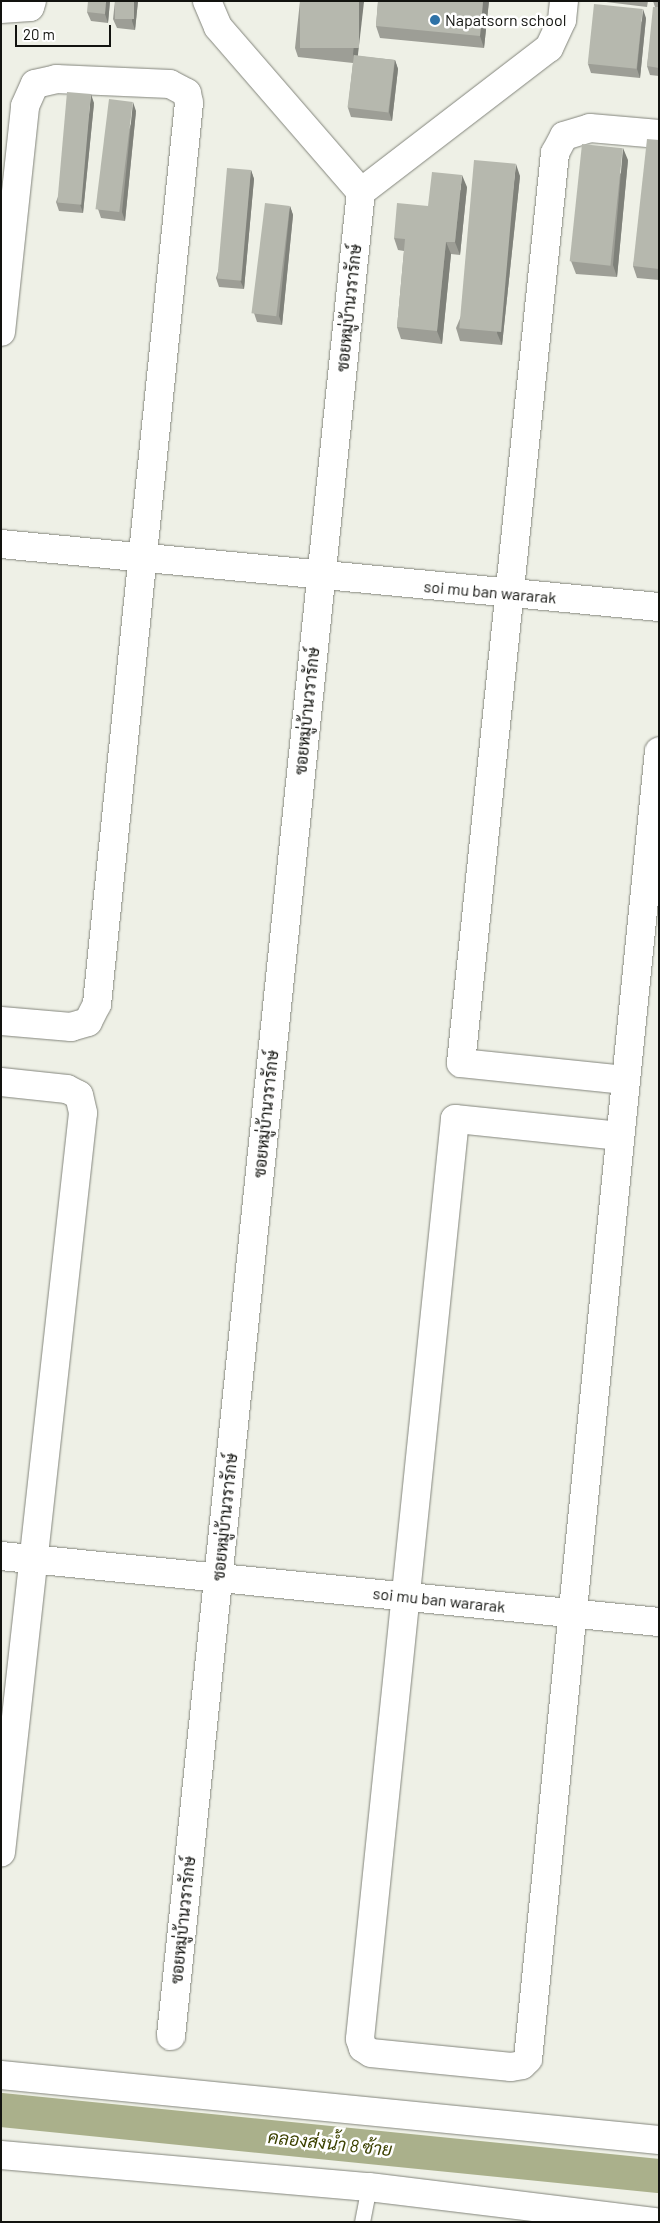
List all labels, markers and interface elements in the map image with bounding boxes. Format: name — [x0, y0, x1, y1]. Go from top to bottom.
place label: Napatsorn school — [445, 10, 566, 30]
marker: Napatsorn school — [429, 14, 441, 26]
scale bar — [18, 15, 114, 47]
text: 20 m — [23, 25, 55, 43]
street label: ซอยหมู่บ้านวรารักษ์ — [333, 243, 365, 373]
street label: soi mu ban wararak — [423, 577, 557, 607]
street label: ซอยหมู่บ้านวรารักษ์ — [291, 646, 323, 776]
street label: ซอยหมู่บ้านวรารักษ์ — [250, 1049, 282, 1179]
street label: ซอยหมู่บ้านวรารักษ์ — [209, 1452, 241, 1582]
street label: soi mu ban wararak — [372, 1584, 506, 1616]
street label: ซอยหมู่บ้านวรารักษ์ — [167, 1855, 199, 1985]
water label: คลองส่งน้ำ 8 ซ้าย — [267, 2126, 393, 2160]

